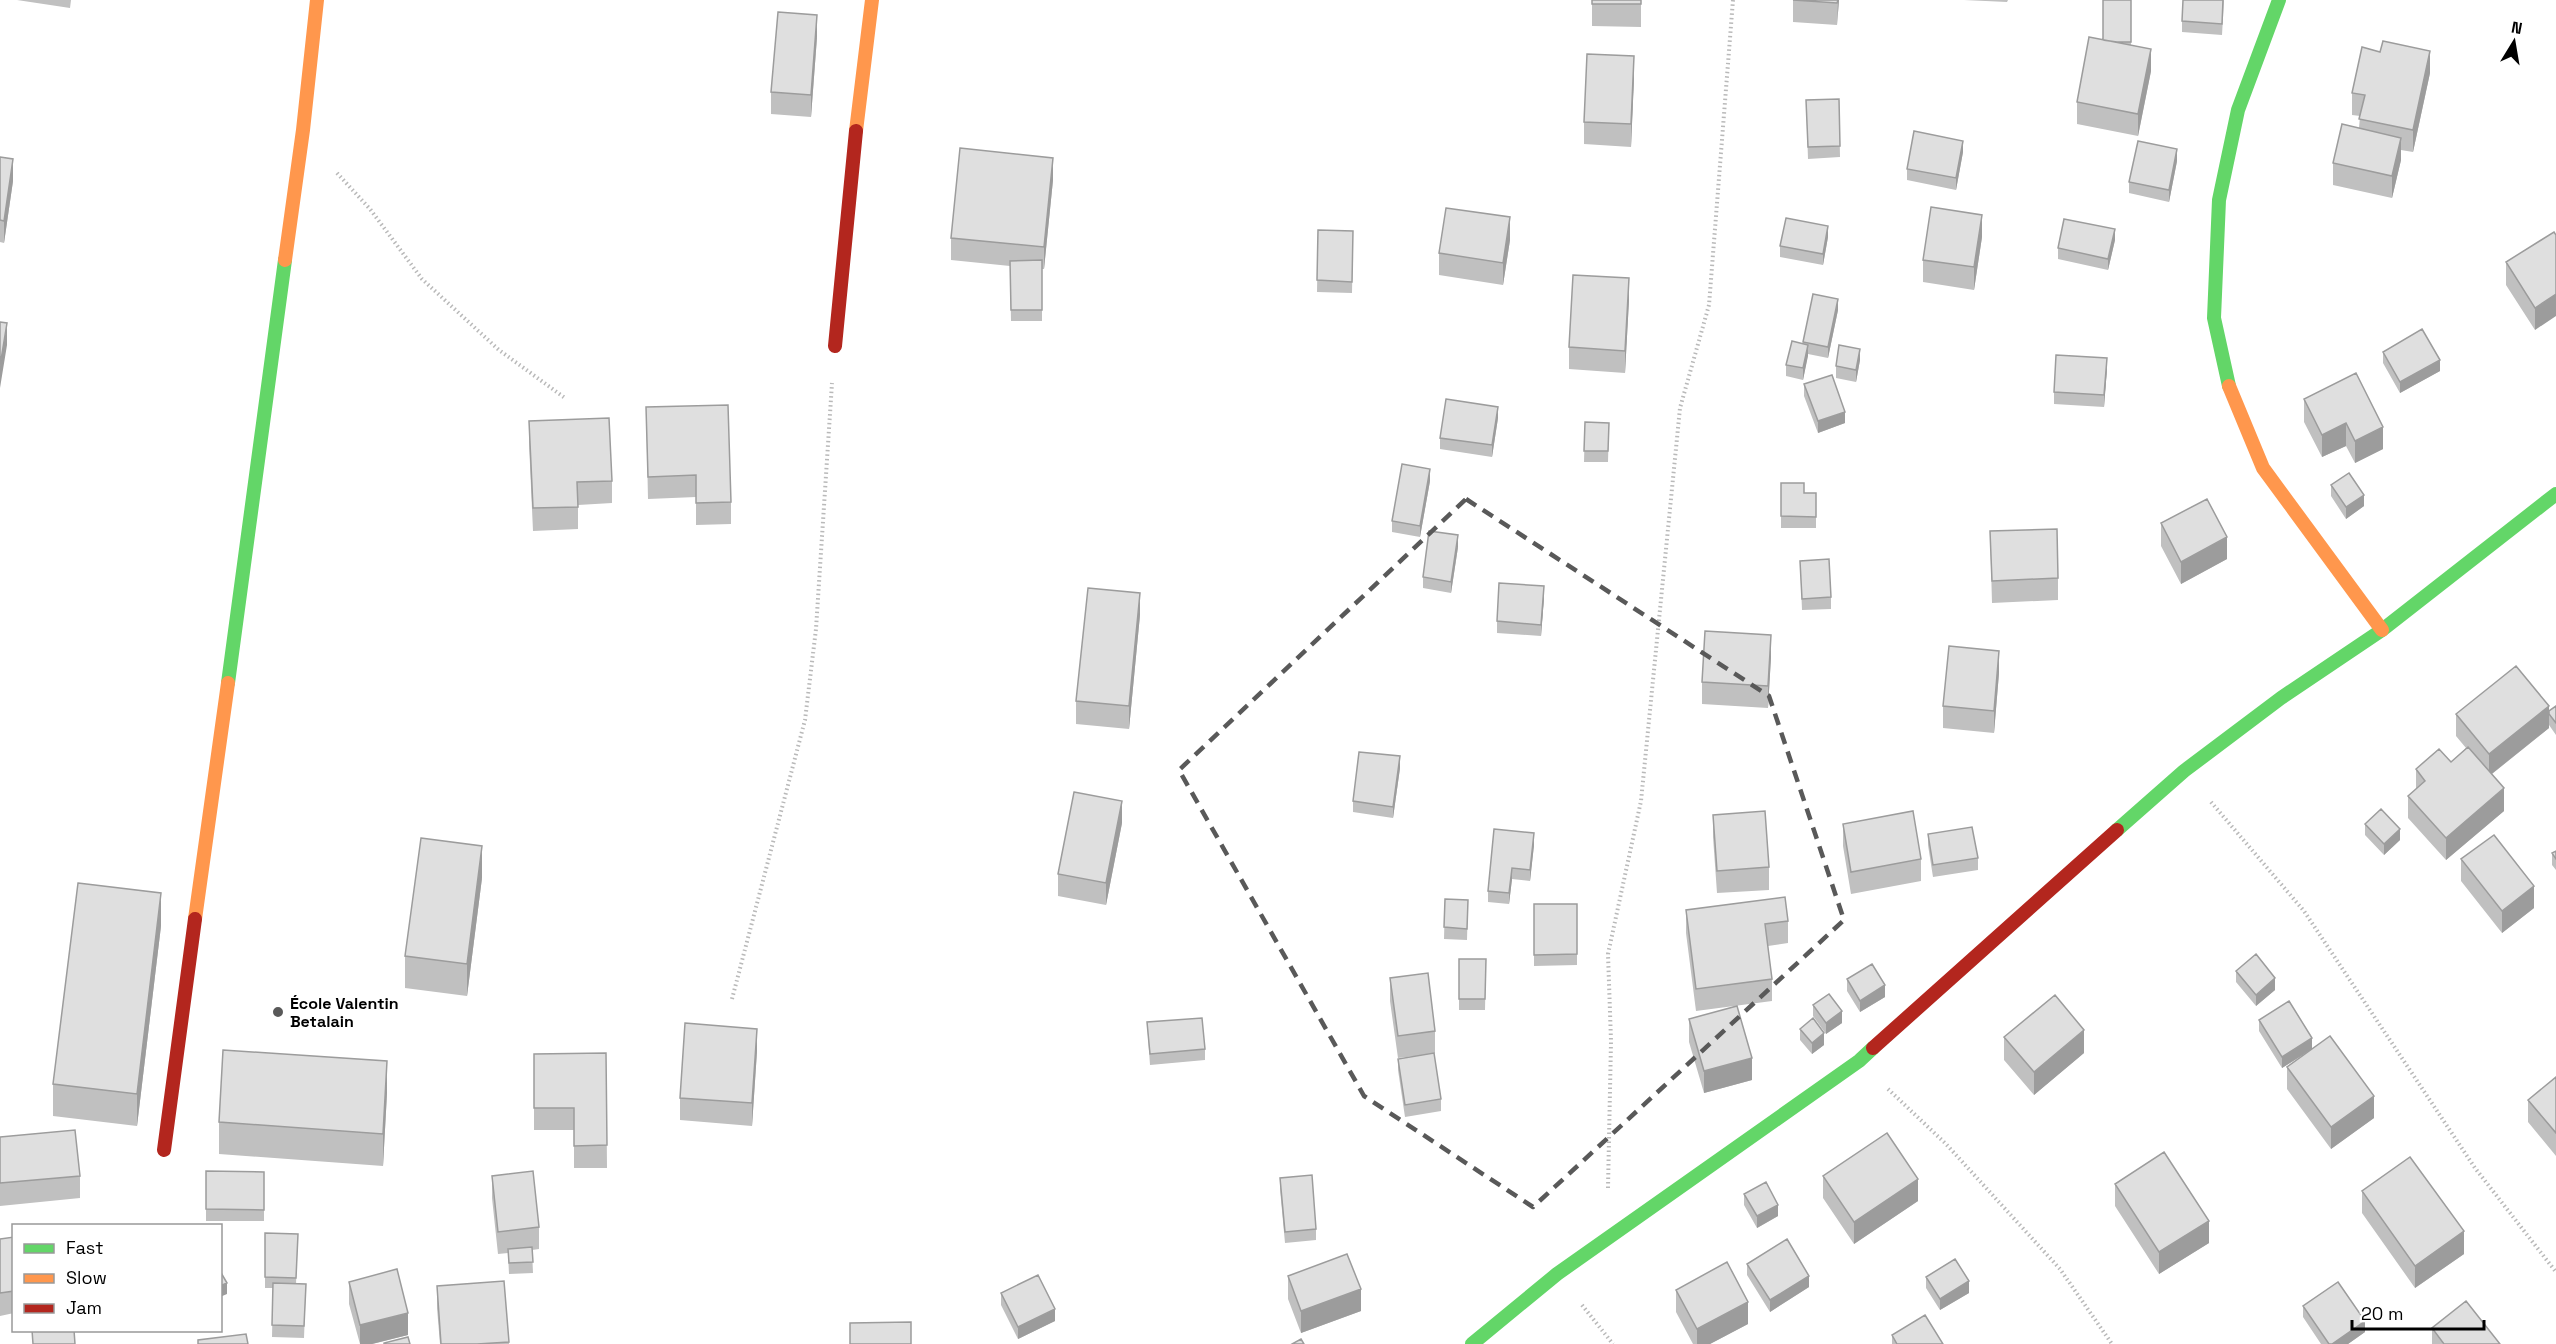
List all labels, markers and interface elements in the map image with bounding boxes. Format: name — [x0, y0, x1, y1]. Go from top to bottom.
north arrow — [2484, 12, 2544, 72]
text: N — [2509, 16, 2524, 39]
place label: École Valentin Betalain — [290, 993, 399, 1032]
marker: École Valentin Betalain — [271, 1005, 285, 1019]
legend — [12, 1224, 222, 1332]
text: Fast — [66, 1236, 103, 1259]
text: Slow — [66, 1266, 107, 1289]
scale bar — [2352, 1293, 2484, 1331]
text: Jam — [66, 1296, 102, 1319]
text: 20 m — [2361, 1302, 2404, 1325]

